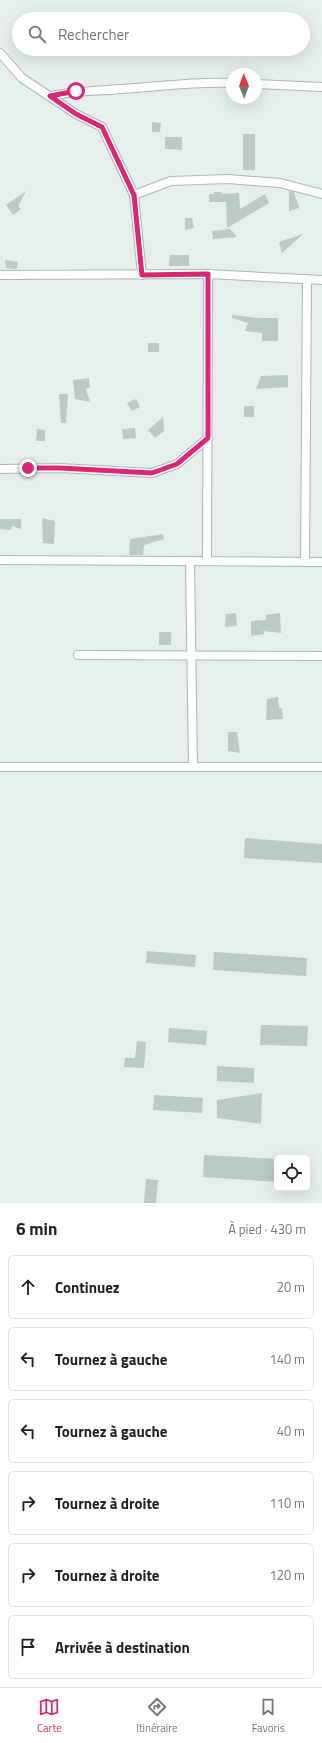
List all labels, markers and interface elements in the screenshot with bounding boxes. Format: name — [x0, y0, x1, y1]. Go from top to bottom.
search box — [12, 12, 310, 56]
icon: search — [26, 23, 48, 45]
text: Rechercher — [58, 23, 129, 46]
north arrow — [226, 68, 262, 104]
route start — [67, 82, 85, 100]
route end — [19, 459, 37, 477]
map controls — [274, 1155, 310, 1191]
button: locate — [274, 1155, 310, 1191]
text: 6 min — [16, 1216, 57, 1242]
text: À pied · 430 m — [228, 1219, 306, 1239]
icon: ahead — [17, 1276, 39, 1298]
text: Continuez — [55, 1276, 120, 1299]
text: 20 m — [277, 1277, 305, 1297]
icon: left — [17, 1348, 39, 1370]
text: Tournez à gauche — [55, 1348, 167, 1371]
text: 140 m — [269, 1349, 305, 1369]
icon: left — [17, 1420, 39, 1442]
text: Tournez à gauche — [55, 1420, 167, 1443]
text: 40 m — [277, 1421, 305, 1441]
icon: right — [17, 1492, 39, 1514]
text: Tournez à droite — [55, 1492, 160, 1515]
text: 110 m — [269, 1493, 305, 1513]
icon: right — [17, 1564, 39, 1586]
text: Tournez à droite — [55, 1564, 160, 1587]
text: 120 m — [269, 1565, 305, 1585]
icon: arrive — [17, 1636, 39, 1658]
text: Arrivée à destination — [55, 1636, 190, 1659]
tab: Carte — [37, 1696, 62, 1736]
tab: Itinéraire — [136, 1696, 177, 1736]
tab: Favoris — [252, 1696, 285, 1736]

